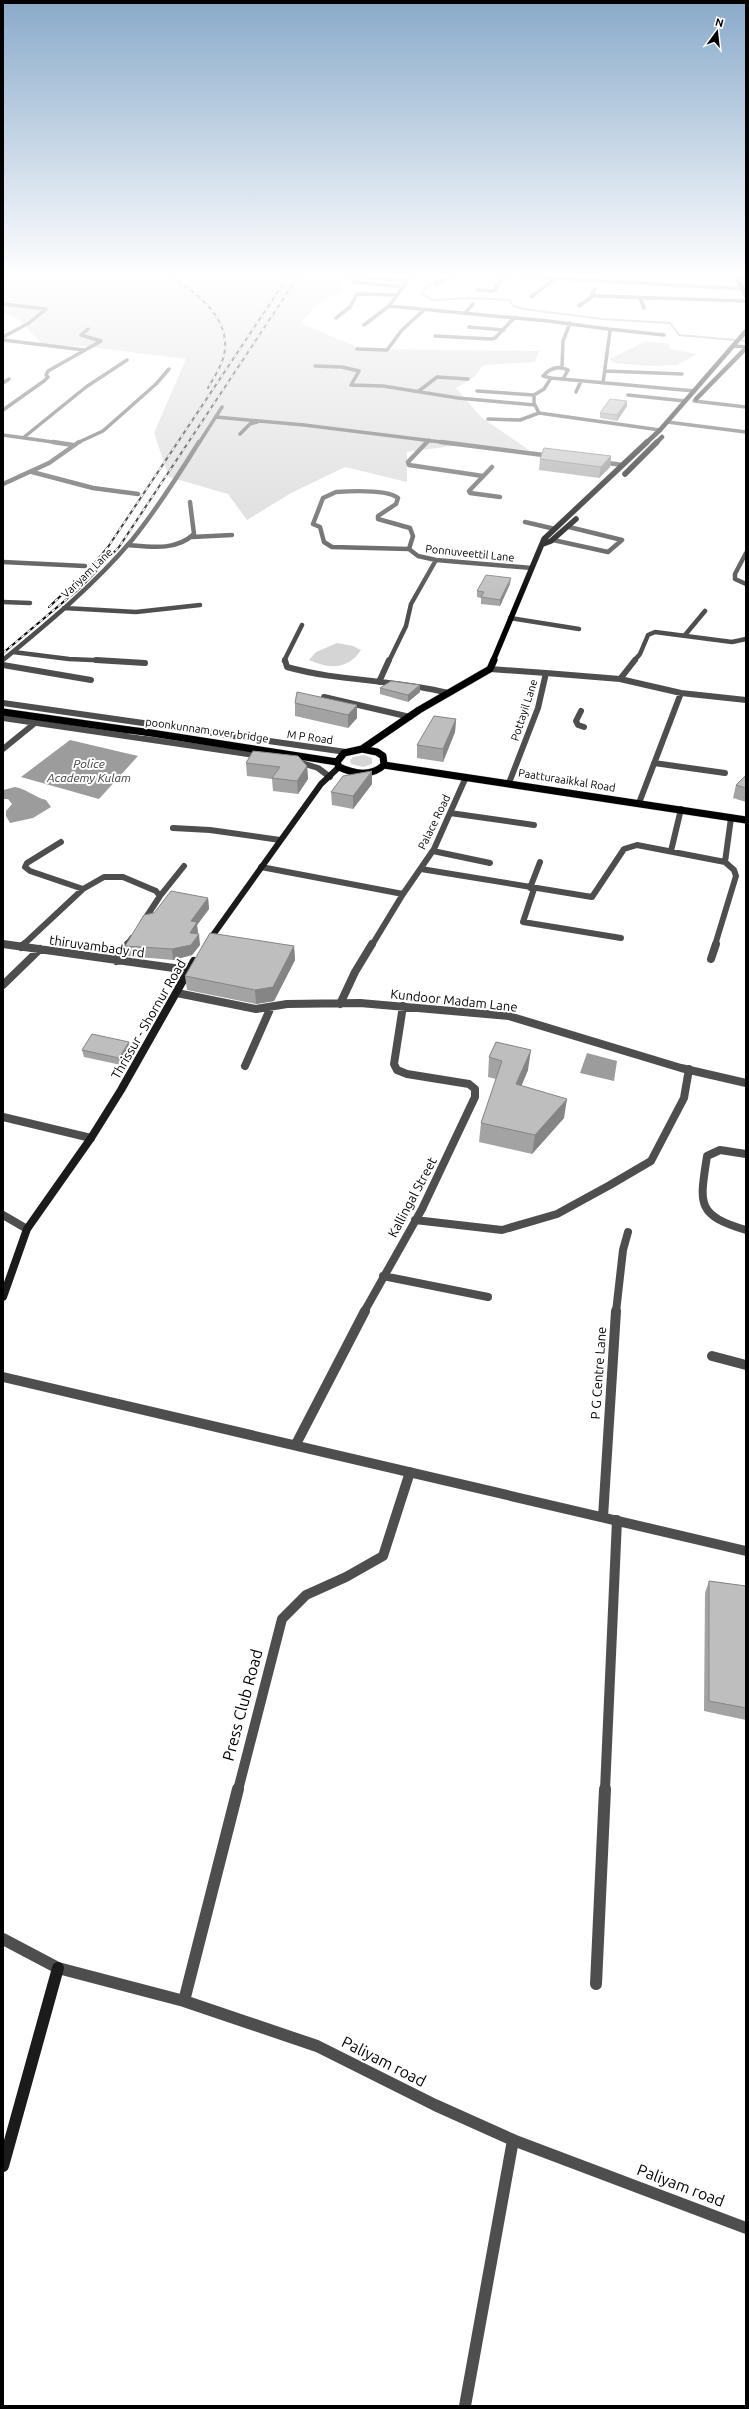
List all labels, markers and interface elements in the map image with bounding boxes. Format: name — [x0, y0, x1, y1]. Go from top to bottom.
north arrow — [697, 12, 737, 52]
text: N — [714, 15, 725, 29]
street label: Ponnuveettil Lane — [425, 542, 515, 564]
street label: Variyam Lane — [59, 546, 115, 600]
street label: Pottayil Lane — [508, 678, 540, 742]
street label: poonkunnam over bridge — [145, 715, 269, 745]
street label: M P Road — [286, 728, 334, 746]
water label: Police Academy Kulam — [46, 757, 131, 784]
street label: Paatturaaikkal Road — [517, 766, 617, 794]
street label: Palace Road — [416, 793, 452, 851]
street label: thiruvambady rd — [49, 932, 145, 960]
street label: Thrissur - Shornur Road — [108, 957, 188, 1081]
street label: Kundoor Madam Lane — [390, 986, 518, 1014]
street label: Kallingal Street — [385, 1154, 439, 1240]
street label: P G Centre Lane — [588, 1326, 608, 1420]
street label: Press Club Road — [218, 1647, 266, 1763]
street label: Paliyam road — [339, 2032, 429, 2090]
street label: Paliyam road — [635, 2160, 727, 2210]

